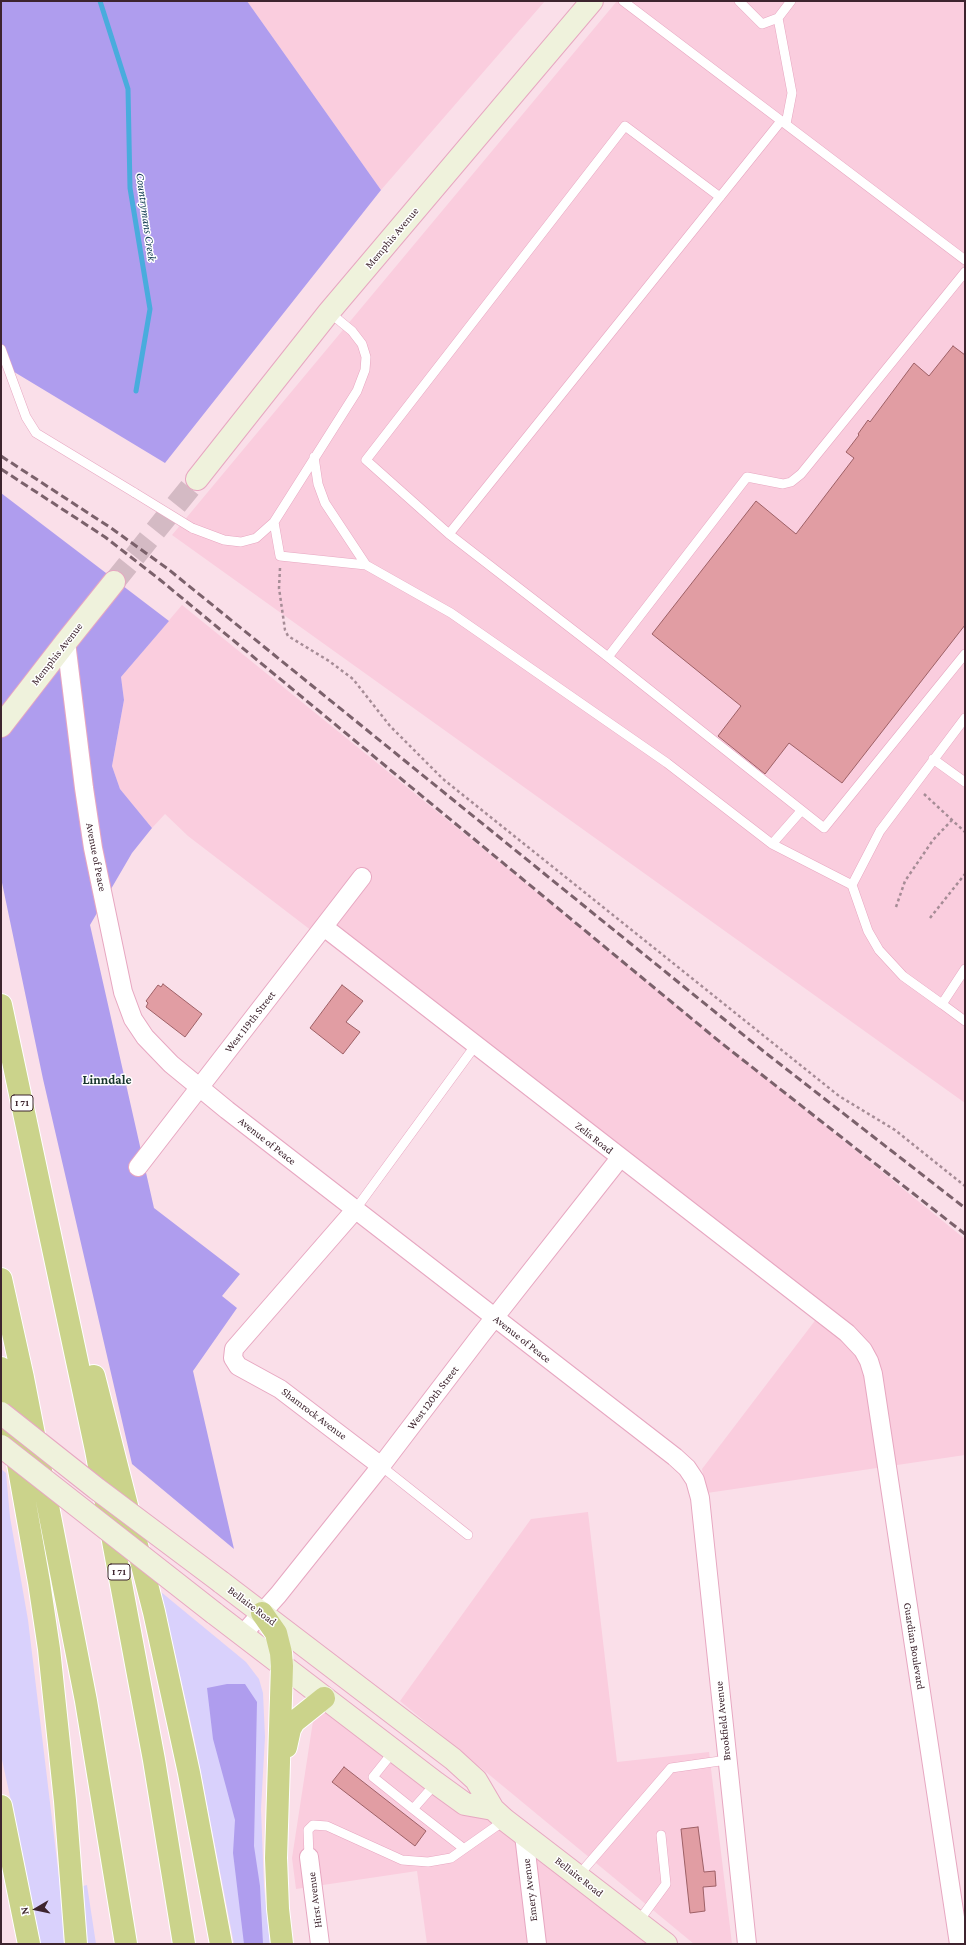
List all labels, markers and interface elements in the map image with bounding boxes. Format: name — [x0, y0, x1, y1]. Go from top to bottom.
water label: Countrymans Creek — [133, 172, 159, 262]
street label: Memphis Avenue — [362, 205, 422, 271]
street label: Memphis Avenue — [28, 620, 86, 688]
street label: Avenue of Peace — [83, 821, 109, 893]
street label: West 119th Street — [222, 988, 278, 1056]
district label: Linndale — [83, 1072, 131, 1088]
road number: I 71 — [11, 1095, 33, 1111]
street label: Avenue of Peace — [235, 1114, 299, 1168]
street label: Zelis Road — [572, 1119, 616, 1157]
street label: Avenue of Peace — [490, 1312, 554, 1366]
street label: West 120th Street — [405, 1363, 461, 1433]
street label: Shamrock Avenue — [279, 1385, 349, 1443]
road number: I 71 — [108, 1564, 130, 1580]
street label: Bellaire Road — [225, 1583, 279, 1629]
street label: Guardian Boulevard — [901, 1602, 927, 1690]
street label: Brookfield Avenue — [712, 1681, 734, 1761]
street label: Bellaire Road — [552, 1854, 606, 1900]
street label: Emery Avenue — [520, 1858, 540, 1922]
street label: Hirst Avenue — [305, 1871, 325, 1929]
north arrow — [16, 1889, 56, 1929]
text: N — [18, 1906, 31, 1916]

